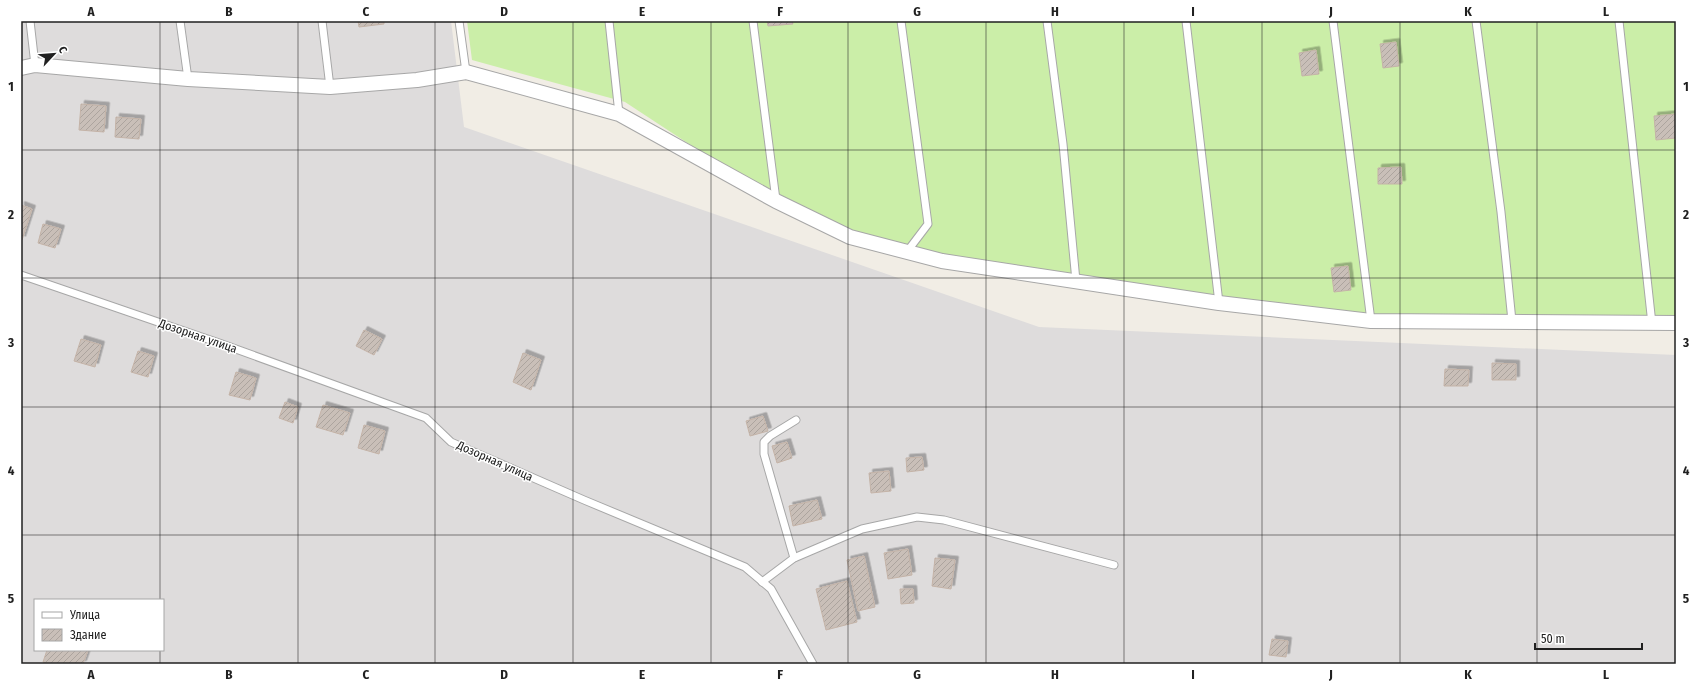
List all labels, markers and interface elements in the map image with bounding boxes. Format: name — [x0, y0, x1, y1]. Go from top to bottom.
text: A — [86, 4, 95, 19]
text: B — [225, 4, 233, 19]
text: C — [363, 4, 370, 19]
text: D — [500, 4, 508, 19]
text: E — [639, 4, 645, 19]
text: F — [777, 4, 783, 19]
text: G — [913, 4, 921, 19]
text: H — [1051, 4, 1059, 19]
text: I — [1191, 4, 1195, 19]
text: J — [1328, 4, 1333, 19]
text: K — [1464, 4, 1472, 19]
text: L — [1603, 4, 1609, 19]
north arrow — [34, 34, 74, 74]
text: С — [55, 44, 70, 55]
text: 1 — [8, 79, 14, 94]
text: 1 — [1683, 79, 1689, 94]
text: 2 — [7, 207, 14, 222]
text: 2 — [1682, 207, 1689, 222]
street label: Дозорная улица — [156, 316, 239, 356]
text: 3 — [7, 335, 14, 350]
text: 3 — [1682, 335, 1689, 350]
street label: Дозорная улица — [454, 438, 535, 484]
text: 4 — [8, 463, 15, 478]
text: 4 — [1683, 463, 1690, 478]
text: 5 — [8, 591, 14, 606]
text: 5 — [1683, 591, 1689, 606]
legend — [34, 599, 164, 651]
text: Улица — [69, 608, 100, 622]
scale bar — [1535, 625, 1642, 651]
text: Здание — [70, 628, 106, 642]
text: 50 m — [1541, 632, 1565, 646]
text: A — [86, 667, 95, 682]
text: B — [225, 667, 233, 682]
text: C — [363, 667, 370, 682]
text: D — [500, 667, 508, 682]
text: E — [639, 667, 645, 682]
text: F — [777, 667, 783, 682]
text: G — [913, 667, 921, 682]
text: H — [1051, 667, 1059, 682]
text: I — [1191, 667, 1195, 682]
text: J — [1328, 667, 1333, 682]
text: K — [1464, 667, 1472, 682]
text: L — [1603, 667, 1609, 682]

